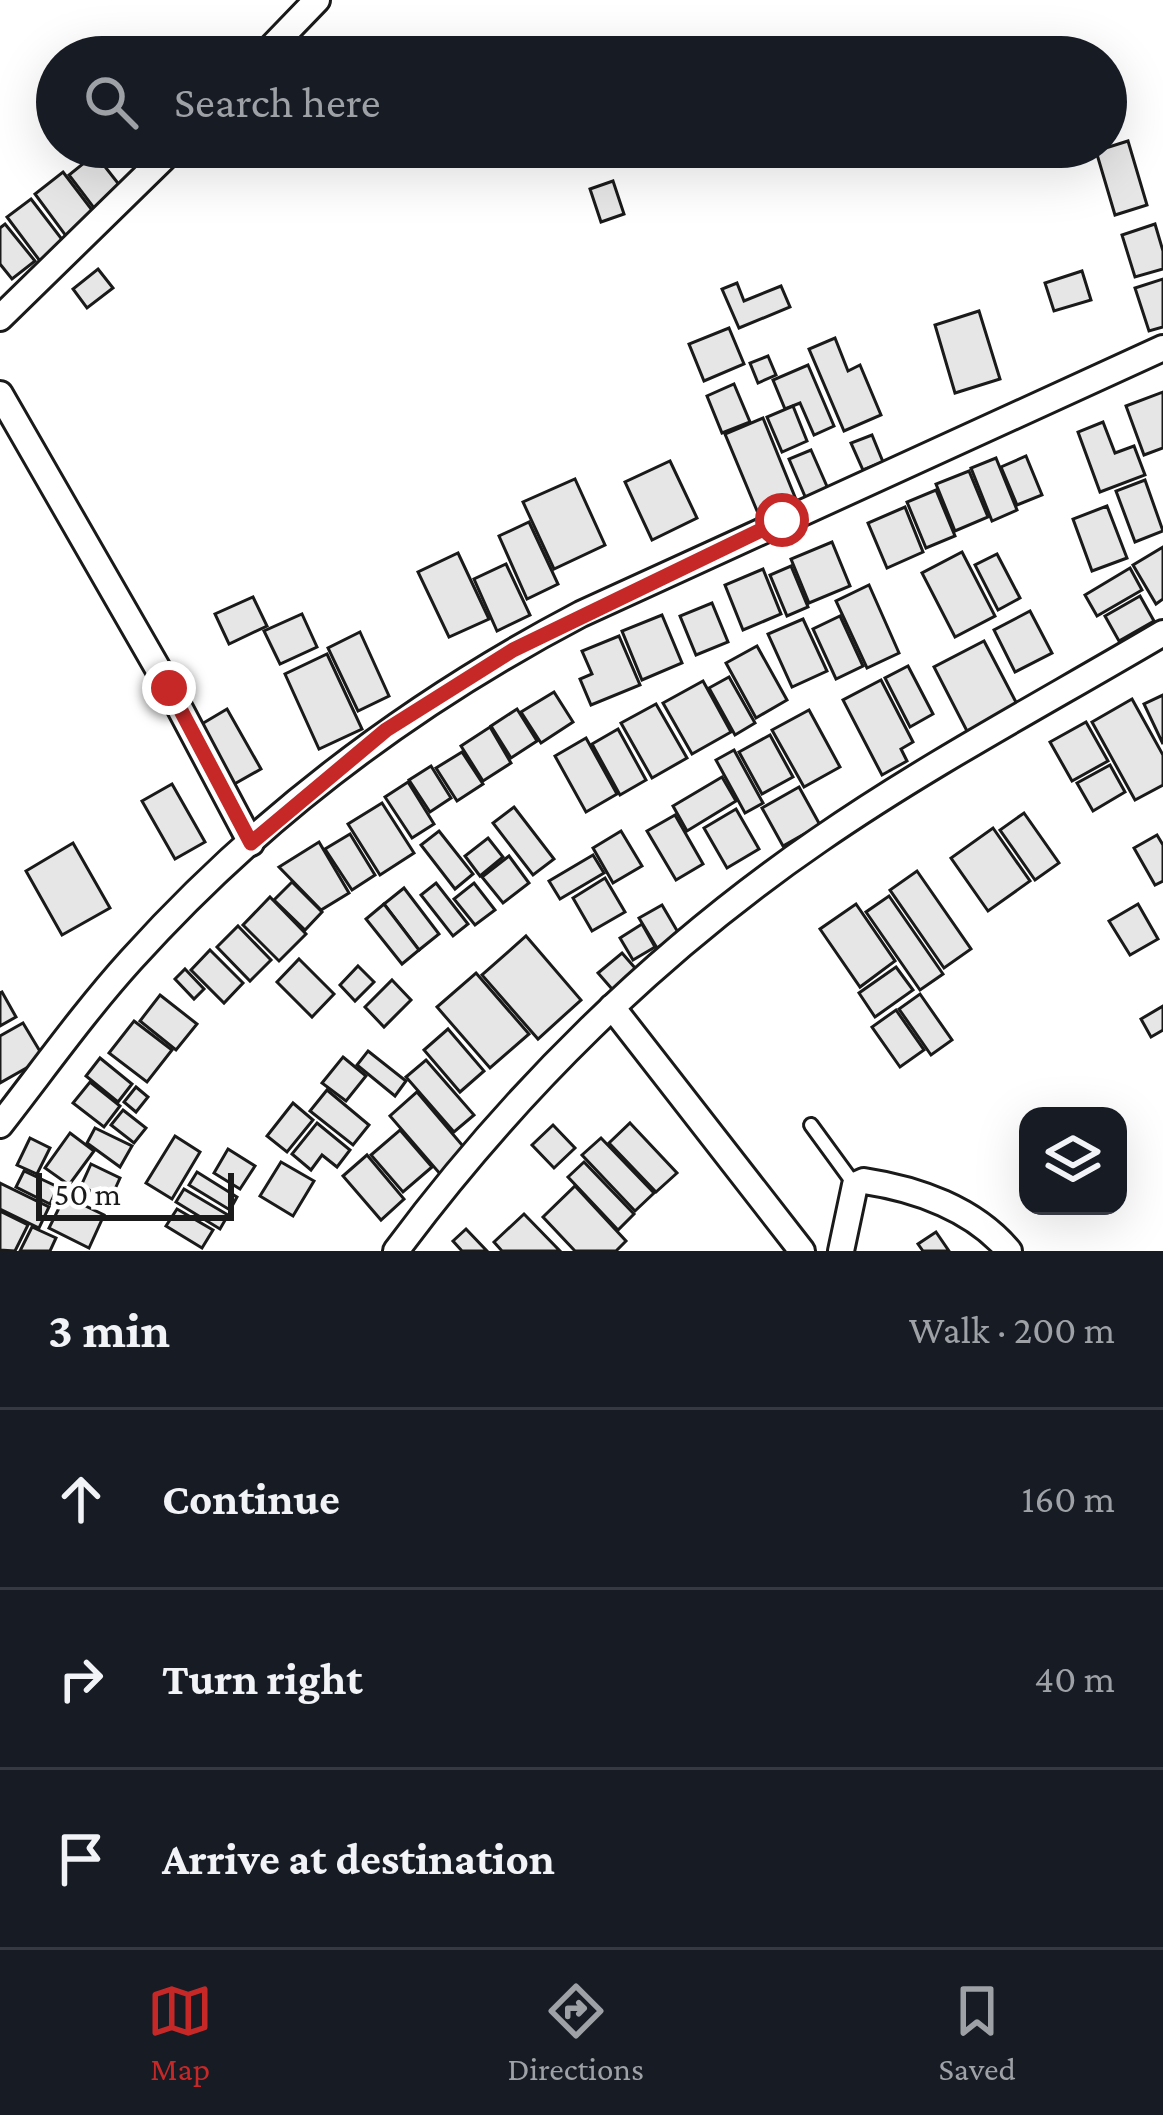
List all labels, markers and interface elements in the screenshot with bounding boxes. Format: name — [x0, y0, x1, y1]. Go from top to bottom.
search box — [36, 36, 1127, 168]
icon: search — [78, 69, 144, 135]
text: Search here — [174, 77, 381, 127]
route start — [755, 493, 809, 547]
route end — [142, 661, 196, 715]
map controls — [1019, 1107, 1127, 1215]
button: layers — [1019, 1107, 1127, 1215]
scale bar — [36, 1167, 234, 1220]
text: 50 m — [54, 1175, 121, 1212]
text: 3 min — [48, 1301, 170, 1358]
text: Walk · 200 m — [909, 1308, 1115, 1351]
icon: ahead — [48, 1466, 114, 1532]
text: Continue — [162, 1474, 340, 1524]
text: 160 m — [1022, 1477, 1115, 1520]
icon: right — [48, 1646, 114, 1712]
text: Turn right — [162, 1654, 363, 1704]
text: 40 m — [1034, 1657, 1115, 1700]
icon: arrive — [48, 1826, 114, 1892]
text: Arrive at destination — [162, 1834, 555, 1884]
tab: Map — [147, 1978, 213, 2087]
tab: Directions — [508, 1978, 644, 2087]
tab: Saved — [938, 1978, 1016, 2087]

